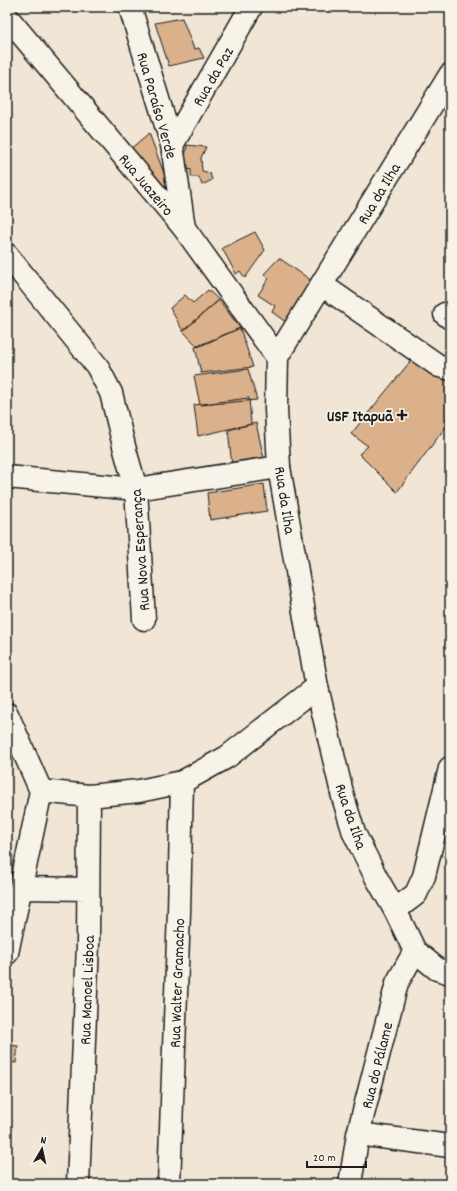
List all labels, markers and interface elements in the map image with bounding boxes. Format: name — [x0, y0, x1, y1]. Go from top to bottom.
street label: Rua da Paz — [188, 43, 240, 111]
street label: Rua Paraíso Verde — [129, 50, 182, 162]
street label: Rua Juazeiro — [112, 149, 178, 222]
street label: Rua da Ilha — [353, 159, 408, 229]
place label: USF Itapuã — [327, 406, 394, 429]
marker: USF Itapuã — [396, 409, 408, 421]
street label: Rua da Ilha — [267, 465, 300, 536]
street label: Rua Nova Esperança — [126, 488, 157, 611]
street label: Rua da Ilha — [328, 781, 372, 853]
street label: Rua Walter Gramacho — [165, 918, 192, 1048]
street label: Rua Manoel Lisboa — [75, 934, 102, 1045]
street label: Rua do Pálame — [357, 1020, 400, 1111]
north arrow — [22, 1129, 62, 1169]
text: N — [39, 1133, 48, 1150]
scale bar — [307, 1143, 366, 1169]
text: 20 m — [313, 1150, 336, 1167]

